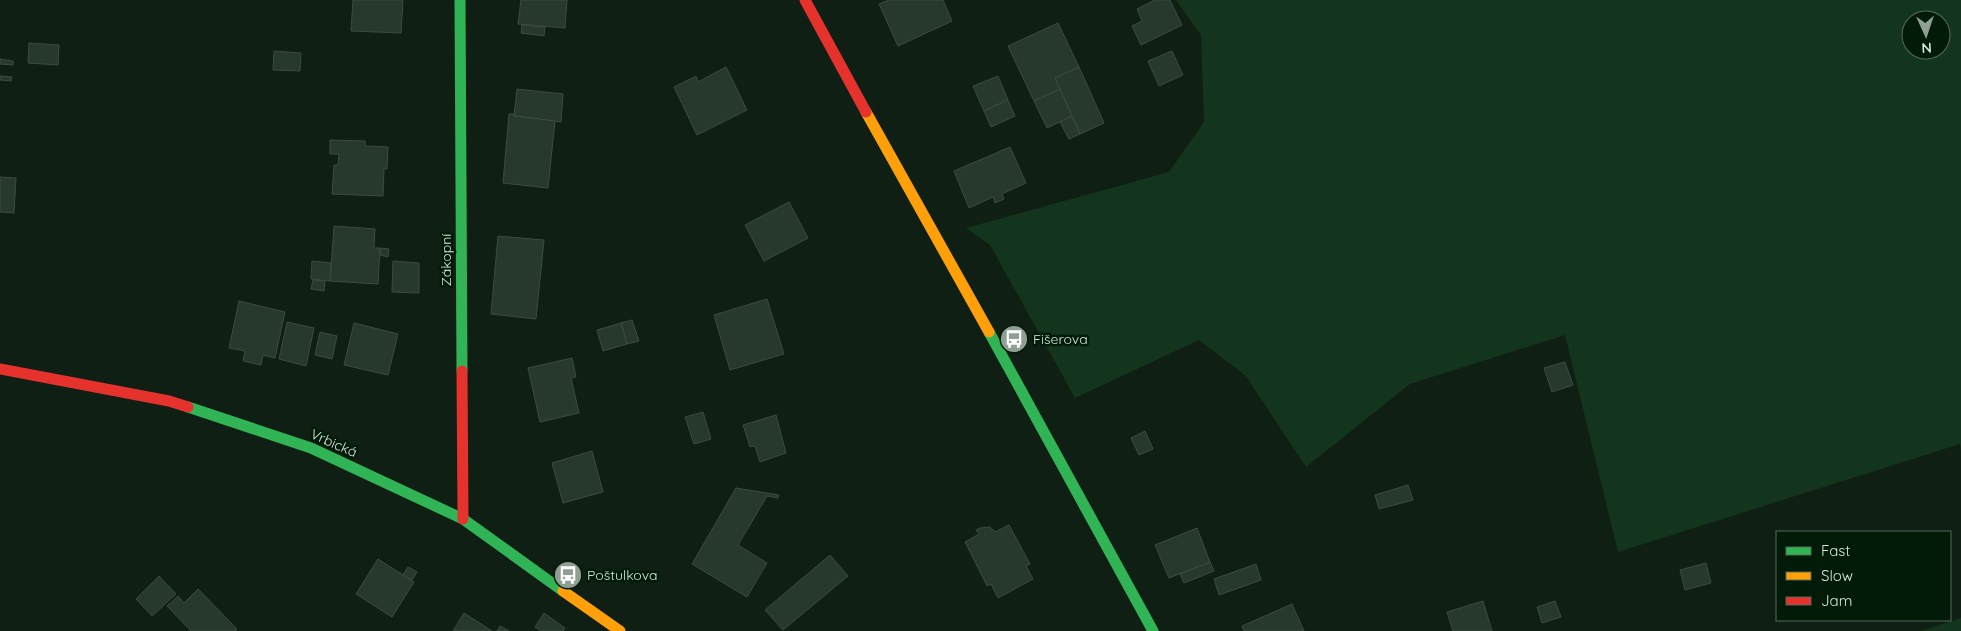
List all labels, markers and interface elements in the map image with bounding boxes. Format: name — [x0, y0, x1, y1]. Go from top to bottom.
north arrow — [1901, 10, 1951, 60]
text: N — [1921, 39, 1932, 57]
street label: Zákopní — [437, 234, 455, 286]
bus stop icon: Fišerova — [999, 324, 1029, 354]
place label: Fišerova — [1033, 330, 1088, 348]
street label: Vrbická — [308, 425, 360, 461]
legend — [1776, 531, 1951, 621]
text: Fast — [1821, 541, 1850, 560]
bus stop icon: Poštulkova — [553, 560, 583, 590]
place label: Poštulkova — [587, 566, 658, 584]
text: Slow — [1821, 566, 1853, 585]
text: Jam — [1821, 591, 1852, 610]

